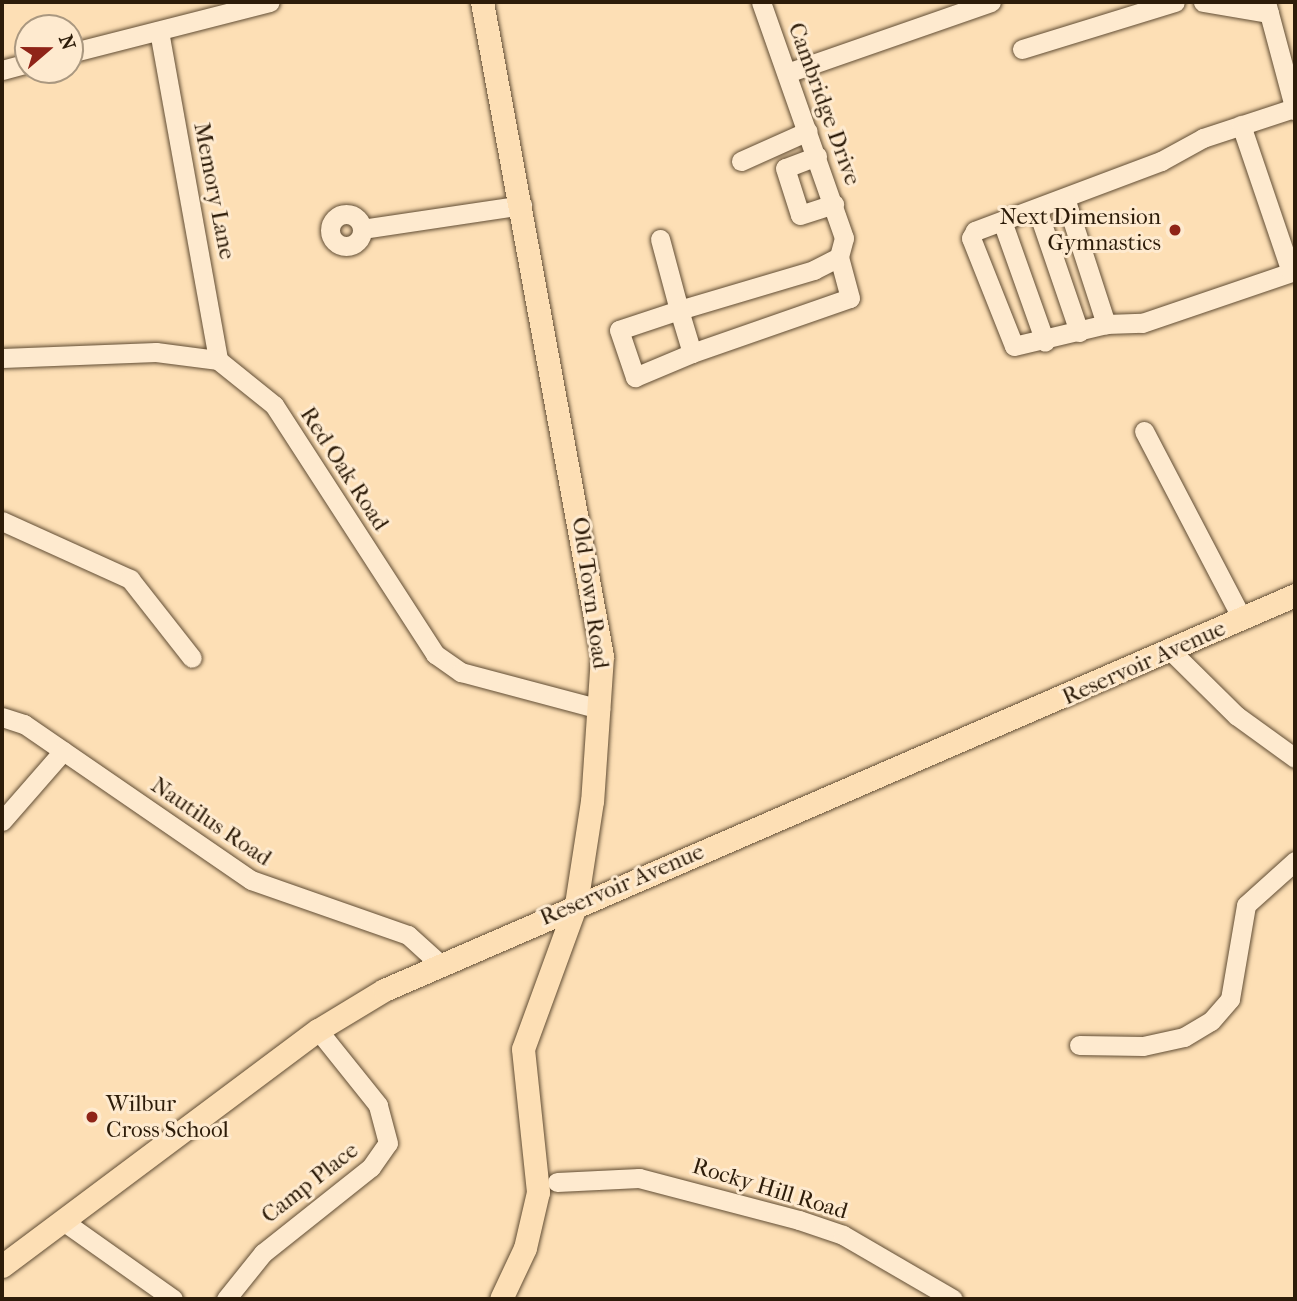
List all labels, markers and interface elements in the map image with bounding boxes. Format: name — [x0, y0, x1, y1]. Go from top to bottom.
north arrow — [14, 14, 84, 84]
street label: Cambridge Drive — [782, 19, 866, 189]
text: N — [54, 32, 80, 53]
street label: Memory Lane — [187, 120, 241, 262]
place label: Next Dimension Gymnastics — [1000, 203, 1161, 257]
marker: Next Dimension Gymnastics — [1167, 222, 1183, 238]
street label: Red Oak Road — [294, 402, 394, 536]
street label: Old Town Road — [566, 515, 614, 671]
street label: Reservoir Avenue — [1058, 615, 1230, 711]
street label: Nautilus Road — [146, 772, 276, 872]
street label: Reservoir Avenue — [536, 838, 708, 932]
place label: Wilbur Cross School — [106, 1090, 229, 1144]
marker: Wilbur Cross School — [84, 1109, 100, 1125]
street label: Camp Place — [256, 1137, 364, 1229]
street label: Rocky Hill Road — [689, 1152, 851, 1226]

